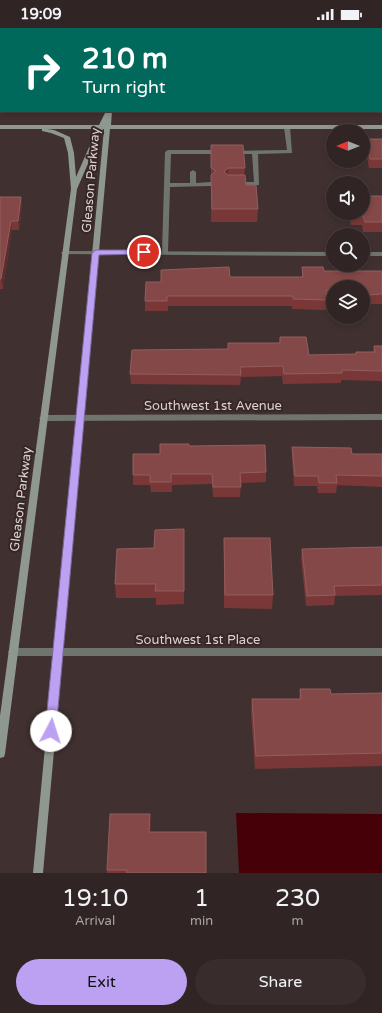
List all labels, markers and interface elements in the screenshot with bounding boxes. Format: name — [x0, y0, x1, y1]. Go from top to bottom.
text: 19:09 — [20, 5, 62, 23]
text: 210 m — [82, 42, 168, 76]
icon: right — [16, 44, 68, 96]
text: Turn right — [82, 76, 166, 98]
north arrow — [326, 124, 370, 168]
map controls — [326, 124, 370, 324]
street label: Gleason Parkway — [78, 127, 104, 233]
button: sound — [326, 176, 370, 220]
button: search — [326, 228, 370, 272]
pin — [127, 235, 161, 269]
icon: arrive — [133, 241, 155, 263]
button: layers — [326, 280, 370, 324]
street label: Southwest 1st Avenue — [144, 398, 282, 414]
street label: Gleason Parkway — [7, 446, 35, 552]
street label: Southwest 1st Place — [136, 632, 260, 648]
position arrow — [30, 710, 72, 752]
text: 19:10 — [62, 884, 128, 913]
text: 1 — [194, 884, 209, 913]
text: 230 — [275, 884, 320, 913]
text: Arrival — [75, 913, 115, 929]
text: min — [190, 913, 213, 929]
text: m — [292, 913, 304, 929]
button: Exit — [16, 959, 187, 1005]
button: Share — [195, 959, 366, 1005]

